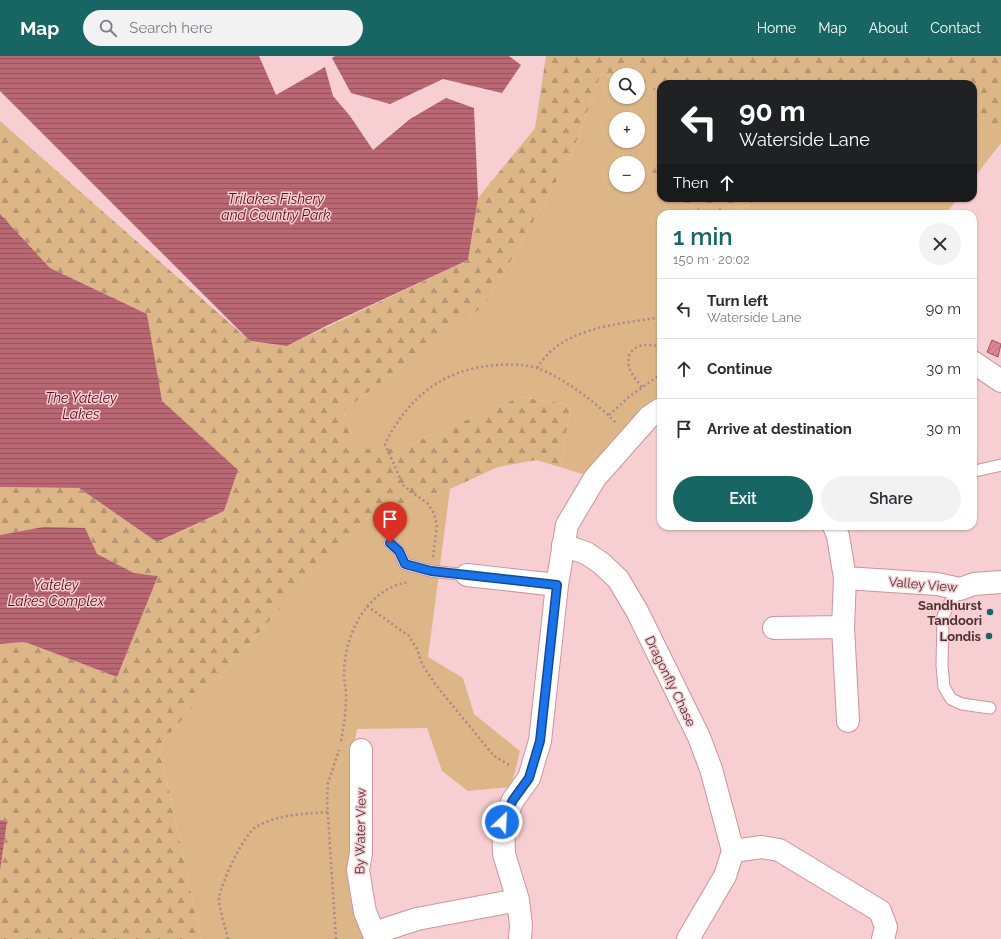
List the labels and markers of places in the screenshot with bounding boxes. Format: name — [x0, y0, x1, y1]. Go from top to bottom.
pin — [373, 502, 407, 543]
place label: Sandhurst Tandoori — [918, 598, 982, 628]
marker: Sandhurst Tandoori — [985, 607, 995, 617]
place label: Londis — [940, 629, 982, 644]
marker: Londis — [984, 631, 994, 641]

